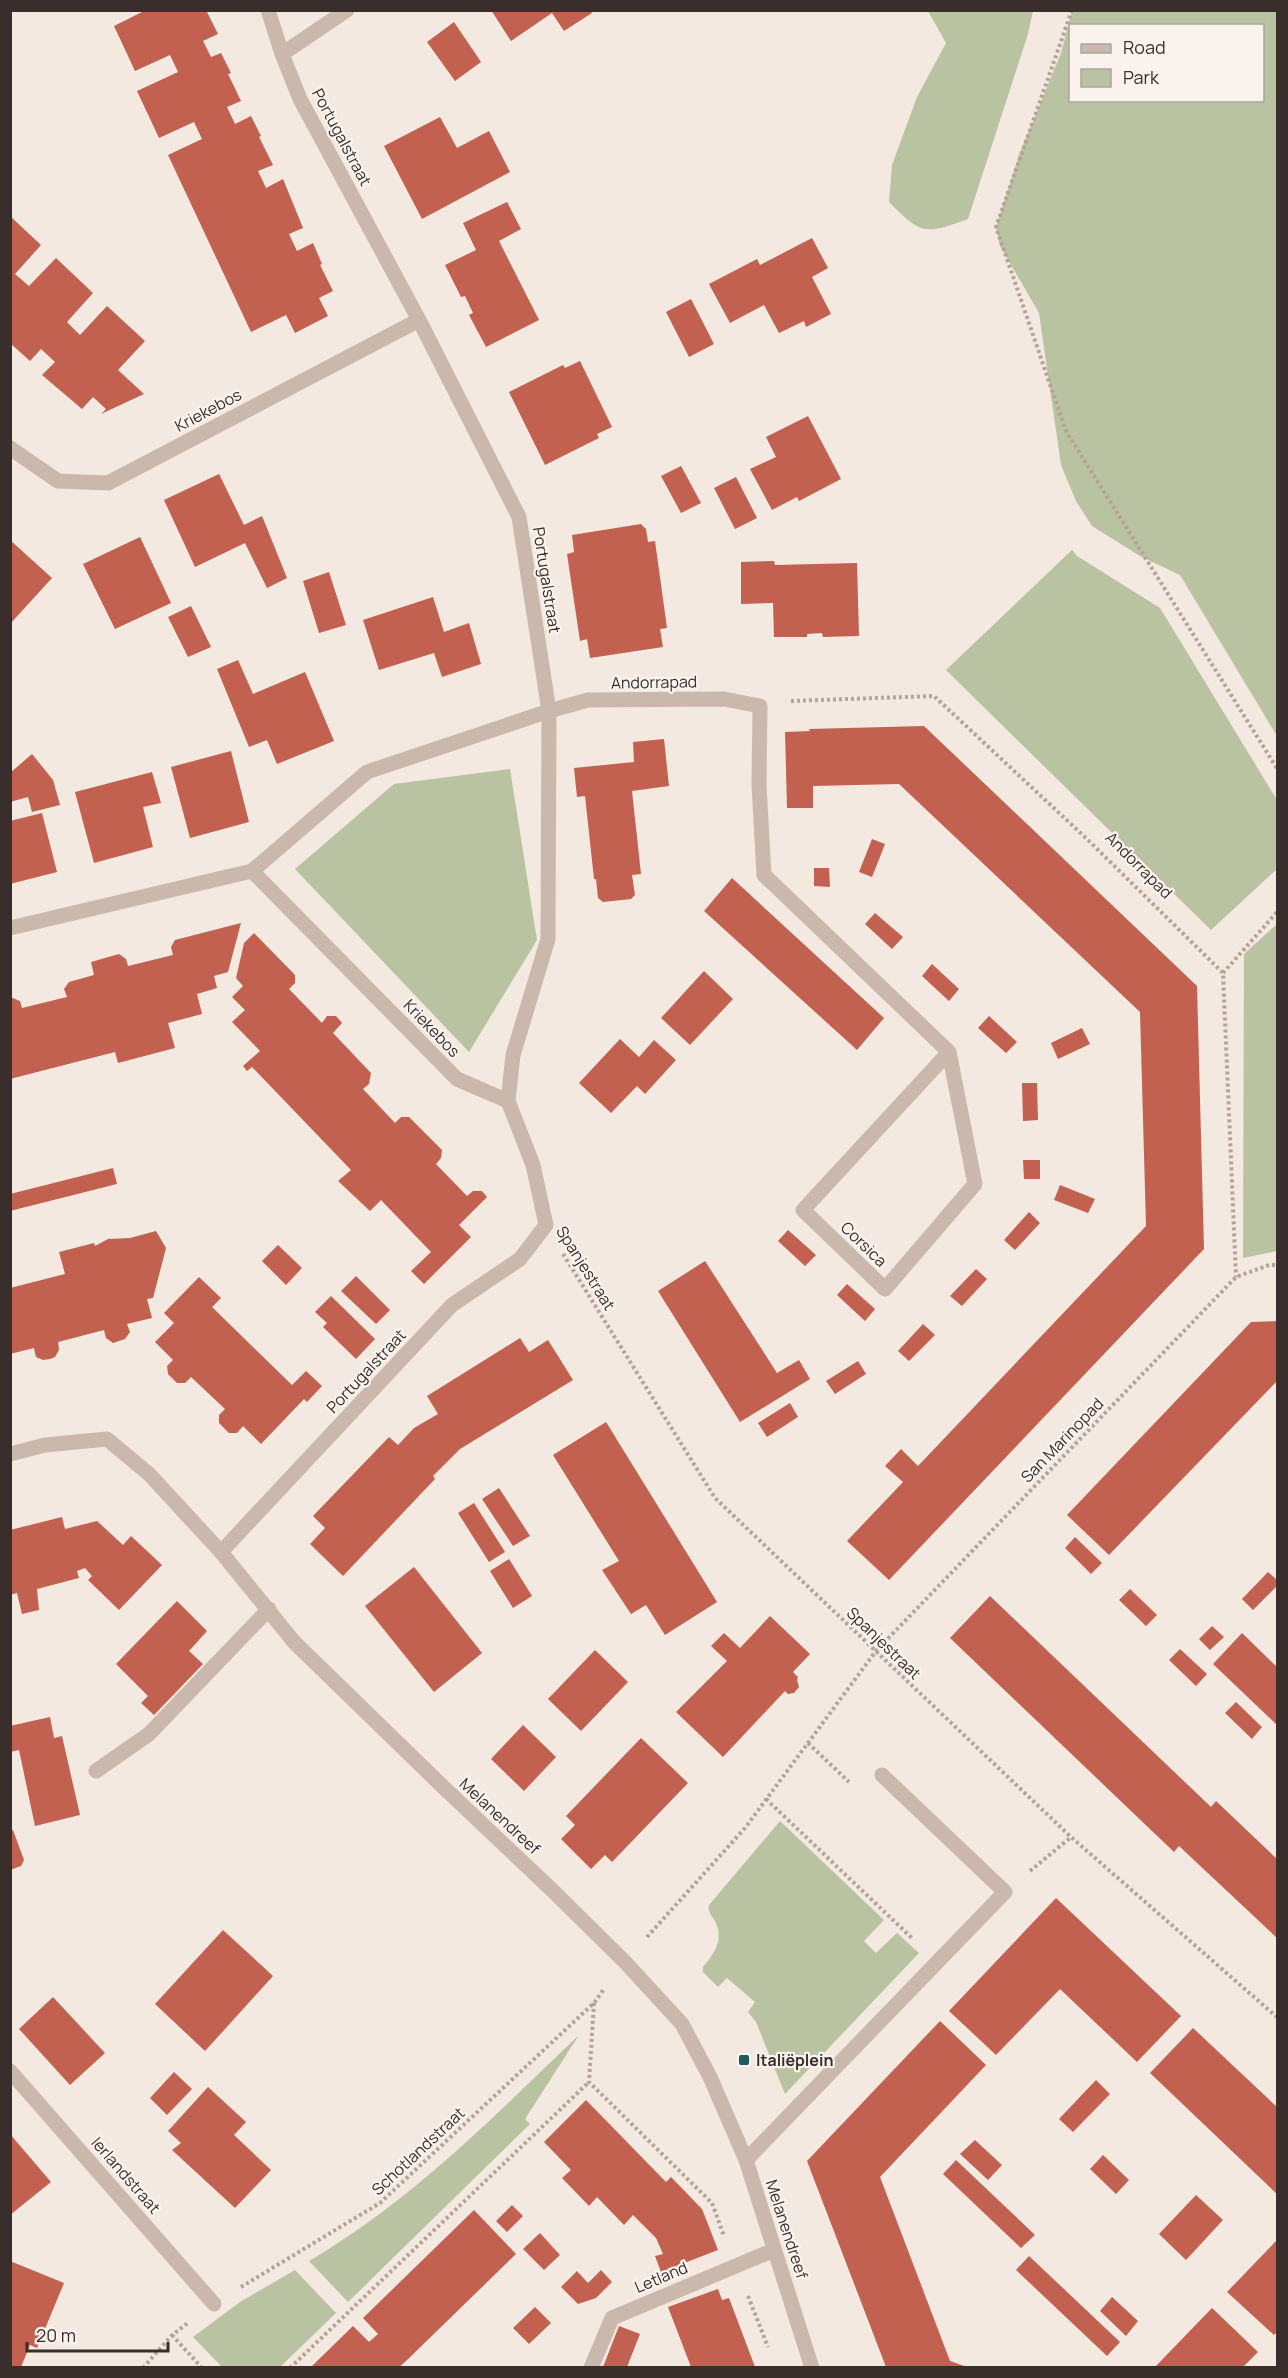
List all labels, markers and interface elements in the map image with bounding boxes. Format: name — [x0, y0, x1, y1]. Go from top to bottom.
legend — [1069, 24, 1264, 102]
text: Road — [1123, 35, 1166, 59]
text: Park — [1123, 65, 1160, 89]
street label: Portugalstraat — [307, 84, 377, 190]
street label: Kriekebos — [171, 383, 245, 437]
street label: Portugalstraat — [528, 525, 566, 635]
street label: Andorrapad — [611, 670, 697, 694]
street label: Andorrapad — [1101, 827, 1177, 903]
street label: Kriekebos — [399, 994, 465, 1062]
street label: Corsica — [836, 1217, 892, 1271]
street label: Spanjestraat — [551, 1222, 621, 1314]
street label: Portugalstraat — [321, 1324, 411, 1418]
street label: San Marinopad — [1016, 1393, 1108, 1487]
street label: Spanjestraat — [842, 1602, 926, 1684]
street label: Melanendreef — [455, 1773, 545, 1859]
place label: Italiëplein — [756, 2049, 833, 2071]
marker: Italiëplein — [737, 2053, 751, 2067]
street label: Schotlandstraat — [367, 2102, 469, 2200]
street label: Ierlandstraat — [87, 2132, 165, 2218]
street label: Melanendreef — [761, 2177, 813, 2282]
street label: Letland — [631, 2256, 691, 2298]
scale bar — [27, 2315, 168, 2353]
text: 20 m — [36, 2323, 76, 2347]

